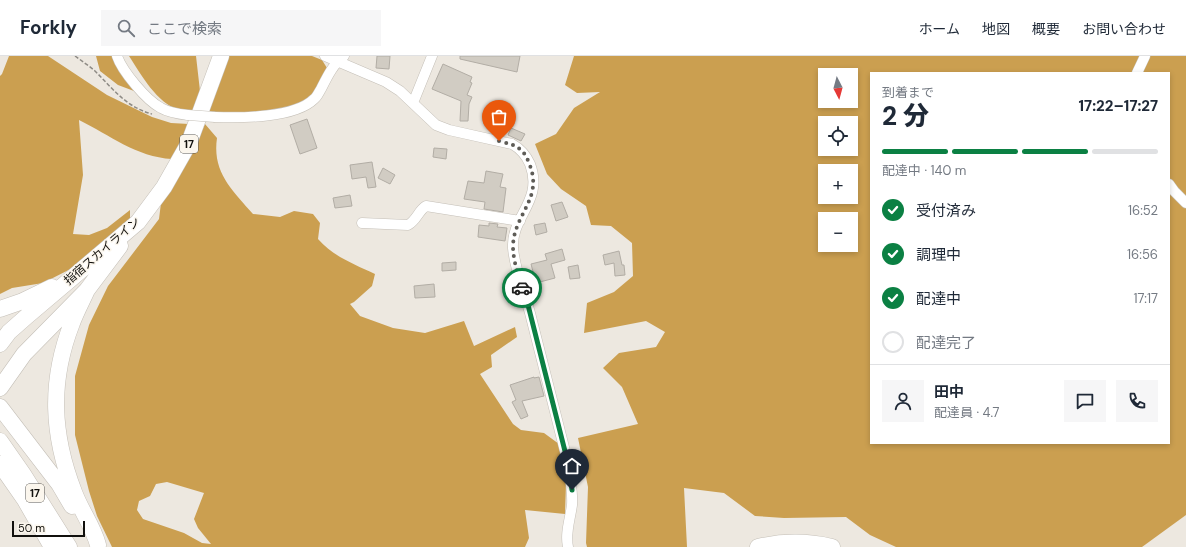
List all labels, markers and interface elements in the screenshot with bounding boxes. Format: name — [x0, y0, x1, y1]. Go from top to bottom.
search box — [101, 10, 381, 46]
text: Forkly — [20, 15, 77, 40]
icon: search — [115, 17, 137, 39]
text: ここで検索 — [147, 19, 222, 39]
text: ホーム — [918, 20, 960, 38]
text: 地図 — [982, 20, 1010, 38]
text: 概要 — [1032, 20, 1060, 38]
text: お問い合わせ — [1082, 20, 1166, 38]
north arrow — [818, 68, 858, 108]
map controls — [818, 68, 858, 252]
text: 到着まで — [882, 84, 934, 101]
text: 17:22–17:27 — [1079, 96, 1158, 116]
text: 2 分 — [882, 99, 929, 133]
pin — [482, 100, 516, 141]
icon: bag — [488, 106, 510, 128]
button: locate — [818, 116, 858, 156]
road number: 17 — [180, 135, 198, 153]
text: 配達中 · 140 m — [882, 162, 966, 179]
button: + — [818, 164, 858, 204]
icon: check — [882, 199, 904, 221]
text: 受付済み — [916, 201, 976, 221]
text: 16:52 — [1128, 202, 1158, 219]
button: − — [818, 212, 858, 252]
street label: 指宿スカイライン — [61, 213, 143, 289]
icon: check — [882, 243, 904, 265]
text: 調理中 — [916, 245, 961, 265]
text: 16:56 — [1127, 246, 1158, 263]
courier — [502, 268, 542, 308]
icon: car — [511, 277, 533, 299]
icon: check — [882, 287, 904, 309]
text: 配達中 — [916, 289, 961, 309]
text: 17:17 — [1133, 290, 1158, 307]
text: 配達完了 — [916, 333, 976, 353]
button: person — [882, 380, 924, 422]
button: chat — [1064, 380, 1106, 422]
button: phone — [1116, 380, 1158, 422]
text: 田中 — [934, 382, 964, 402]
text: 配達員 · 4.7 — [934, 404, 1000, 421]
pin — [555, 449, 589, 490]
icon: home — [561, 455, 583, 477]
road number: 17 — [26, 484, 44, 502]
scale bar — [12, 519, 85, 538]
text: 50 m — [18, 521, 45, 535]

